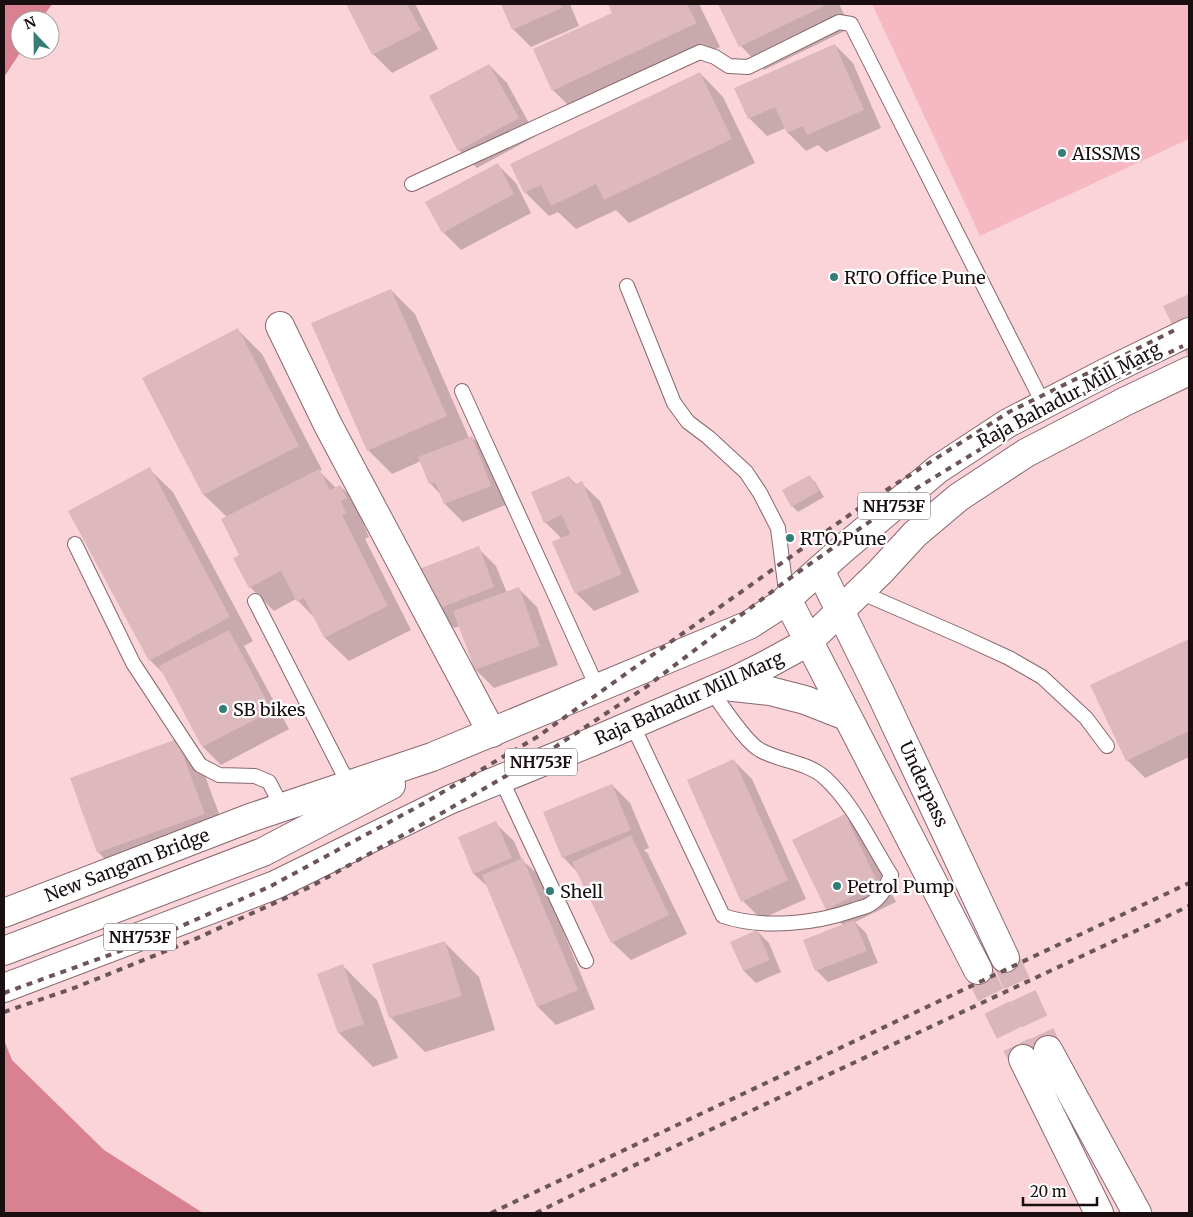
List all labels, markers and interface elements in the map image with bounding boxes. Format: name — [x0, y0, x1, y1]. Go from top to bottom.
north arrow — [10, 10, 60, 60]
text: N — [22, 13, 39, 33]
place label: AISSMS — [1071, 142, 1141, 165]
marker: AISSMS — [1056, 147, 1068, 159]
place label: RTO Office Pune — [844, 266, 986, 289]
marker: RTO Office Pune — [828, 271, 840, 283]
street label: Raja Bahadur Mill Marg — [973, 337, 1165, 453]
road number: NH753F — [858, 492, 930, 520]
place label: RTO Pune — [800, 527, 886, 550]
marker: RTO Pune — [784, 532, 796, 544]
street label: Raja Bahadur Mill Marg — [591, 646, 787, 750]
place label: SB bikes — [233, 698, 306, 721]
marker: SB bikes — [217, 703, 229, 715]
street label: Underpass — [894, 737, 954, 831]
road number: NH753F — [505, 749, 577, 776]
street label: New Sangam Bridge — [41, 823, 213, 907]
place label: Petrol Pump — [847, 875, 954, 898]
place label: Shell — [560, 880, 603, 903]
marker: Petrol Pump — [831, 880, 843, 892]
marker: Shell — [544, 885, 556, 897]
road number: NH753F — [104, 924, 176, 950]
scale bar — [1023, 1174, 1097, 1206]
text: 20 m — [1030, 1182, 1067, 1201]

